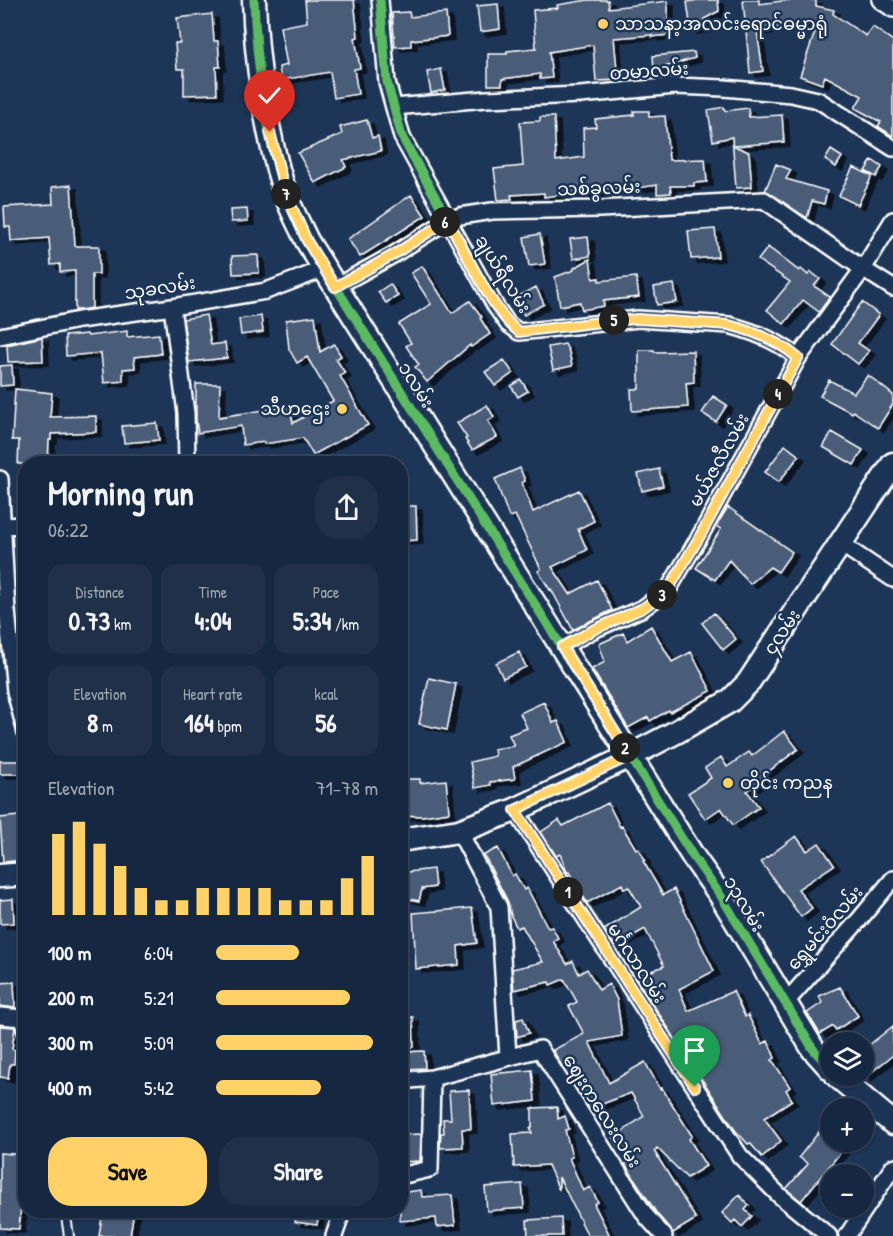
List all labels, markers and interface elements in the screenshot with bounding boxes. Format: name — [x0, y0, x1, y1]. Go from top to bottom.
place label: သာသနာ့အလင်းရောင်ဓမ္မာရုံ — [615, 11, 828, 39]
marker: သာသနာ့အလင်းရောင်ဓမ္မာရုံ — [596, 17, 610, 31]
street label: တမာလမ်း — [609, 55, 689, 86]
pin — [244, 70, 295, 132]
icon: check — [253, 79, 286, 112]
street label: သစ်ခွလမ်း — [557, 174, 641, 204]
pin: 7 — [271, 179, 301, 209]
text: 7 — [282, 183, 290, 205]
pin: 6 — [430, 207, 460, 237]
text: 6 — [442, 211, 448, 233]
street label: ချယ်ရီလမ်း — [467, 229, 538, 319]
street label: သုခလမ်း — [123, 270, 197, 308]
pin: 5 — [599, 305, 629, 335]
text: 5 — [611, 309, 617, 331]
street label: ၁လမ်း — [393, 357, 440, 413]
pin: 4 — [763, 379, 793, 409]
text: 4 — [775, 383, 781, 405]
place label: သီဟဌေး — [260, 395, 330, 424]
marker: သီဟဌေး — [335, 402, 349, 416]
street label: မယ်ဇလီလမ်း — [682, 408, 755, 511]
text: Morning run — [48, 471, 194, 515]
button: share — [315, 476, 378, 539]
text: 06:22 — [48, 516, 88, 543]
pin: 3 — [647, 580, 677, 610]
text: Distance — [76, 581, 124, 603]
text: Time — [199, 581, 227, 603]
text: Pace — [313, 581, 339, 603]
text: 3 — [658, 584, 666, 606]
text: 0.73 — [69, 603, 110, 638]
text: 4:04 — [194, 603, 232, 638]
text: 5:34 — [293, 603, 331, 638]
street label: ၄လမ်း — [757, 604, 808, 661]
text: km — [110, 613, 131, 635]
text: /km — [331, 613, 359, 635]
text: Elevation — [73, 683, 127, 705]
text: Heart rate — [183, 683, 243, 705]
text: kcal — [314, 683, 338, 705]
text: 8 — [87, 705, 98, 740]
text: 164 — [184, 705, 214, 740]
text: 56 — [315, 705, 337, 740]
text: m — [98, 715, 113, 737]
text: bpm — [214, 715, 242, 737]
pin: 2 — [610, 733, 640, 763]
text: 2 — [621, 737, 629, 759]
place label: တိုင်း ကညန — [740, 769, 833, 798]
text: Elevation — [48, 774, 114, 801]
text: 71–78 m — [316, 774, 378, 801]
marker: တိုင်း ကညန — [721, 776, 735, 790]
street label: ၁၃လမ်း — [715, 871, 771, 938]
pin: 1 — [553, 877, 583, 907]
street label: ရွှေမင်းဝံလမ်း — [781, 880, 871, 977]
text: 1 — [565, 881, 571, 903]
street label: မင်္ဂလာလမ်း — [602, 918, 673, 1008]
text: 100 m — [48, 939, 91, 966]
text: 6:04 — [144, 939, 173, 966]
text: 200 m — [48, 984, 93, 1011]
text: 5:21 — [144, 984, 174, 1011]
pin — [669, 1025, 720, 1087]
text: 300 m — [48, 1029, 93, 1056]
text: 5:09 — [144, 1029, 173, 1056]
map controls — [820, 1032, 874, 1218]
button: layers — [820, 1032, 874, 1086]
icon: arrive — [678, 1034, 711, 1067]
street label: ဈေးကလေးလမ်း — [555, 1049, 647, 1174]
text: 400 m — [48, 1074, 92, 1101]
text: 5:42 — [144, 1074, 174, 1101]
button: + — [820, 1098, 874, 1152]
button: Save — [48, 1137, 207, 1206]
button: Share — [219, 1137, 378, 1206]
button: − — [820, 1164, 874, 1218]

